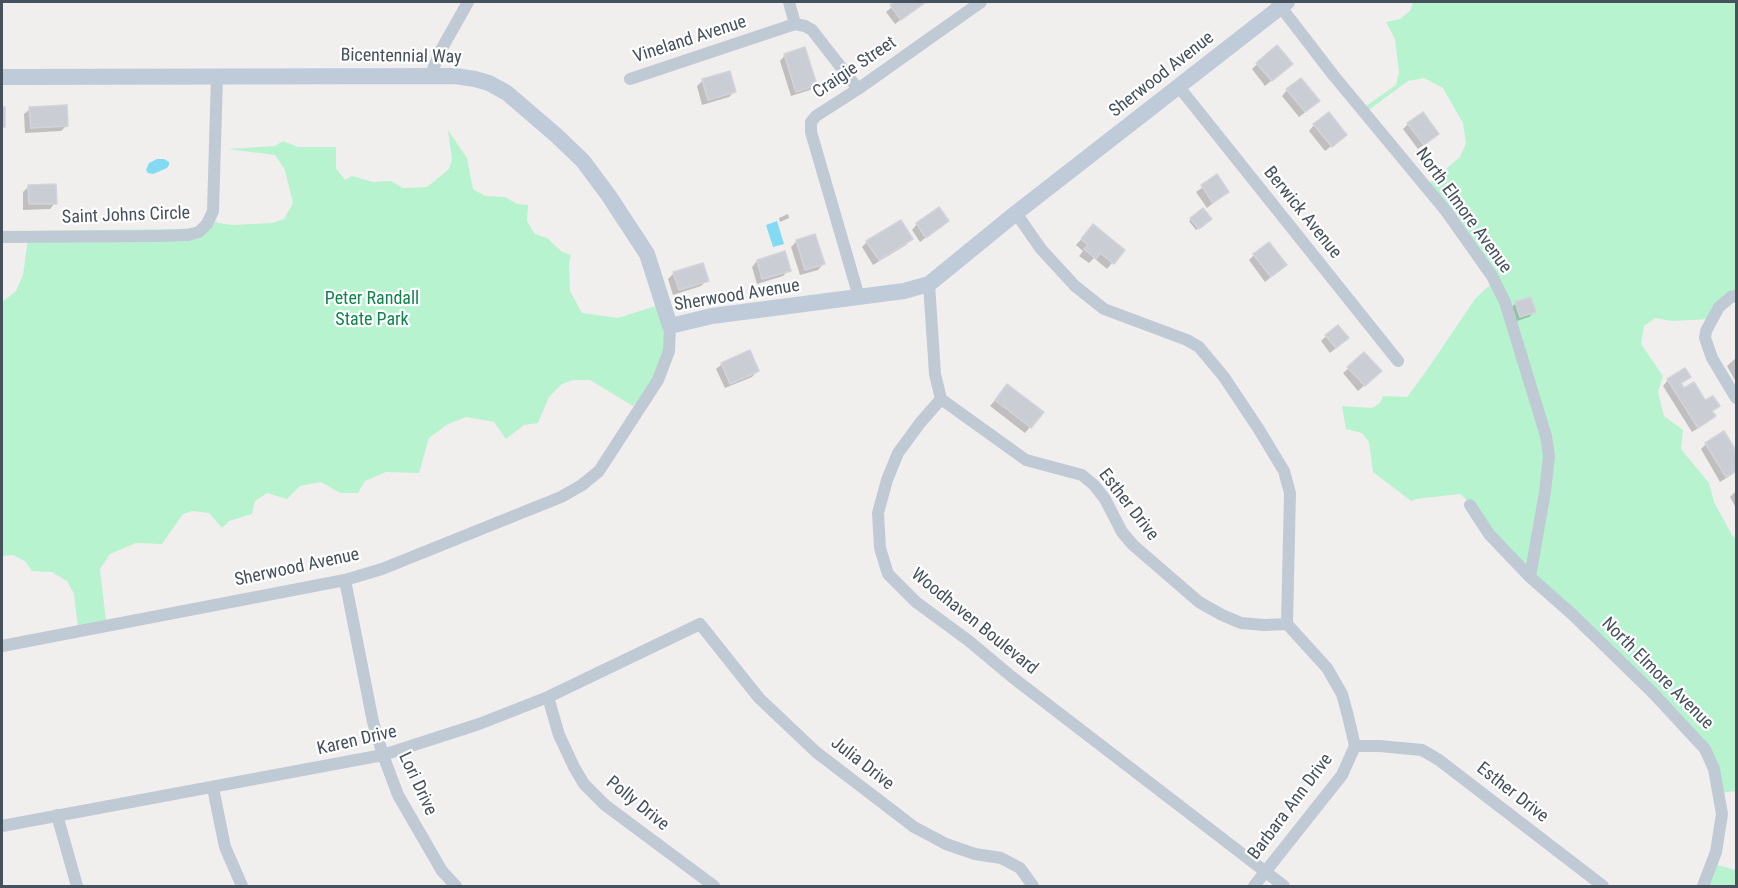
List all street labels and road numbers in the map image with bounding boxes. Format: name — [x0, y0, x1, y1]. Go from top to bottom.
street label: Vineland Avenue — [631, 12, 749, 68]
street label: Sherwood Avenue — [1105, 27, 1219, 123]
street label: Craigie Street — [809, 32, 901, 104]
street label: Bicentennial Way — [340, 45, 462, 69]
street label: North Elmore Avenue — [1410, 144, 1516, 278]
street label: Berwick Avenue — [1258, 163, 1346, 263]
street label: Saint Johns Circle — [62, 203, 190, 229]
street label: Sherwood Avenue — [673, 275, 801, 317]
street label: Esther Drive — [1093, 465, 1163, 545]
street label: Sherwood Avenue — [233, 544, 361, 592]
street label: Woodhaven Boulevard — [906, 564, 1042, 680]
street label: North Elmore Avenue — [1596, 613, 1718, 735]
street label: Karen Drive — [315, 721, 399, 761]
street label: Julia Drive — [826, 733, 898, 795]
street label: Lori Drive — [393, 749, 441, 819]
street label: Barbara Ann Drive — [1244, 750, 1338, 864]
street label: Esther Drive — [1472, 758, 1552, 828]
street label: Polly Drive — [601, 772, 673, 836]

